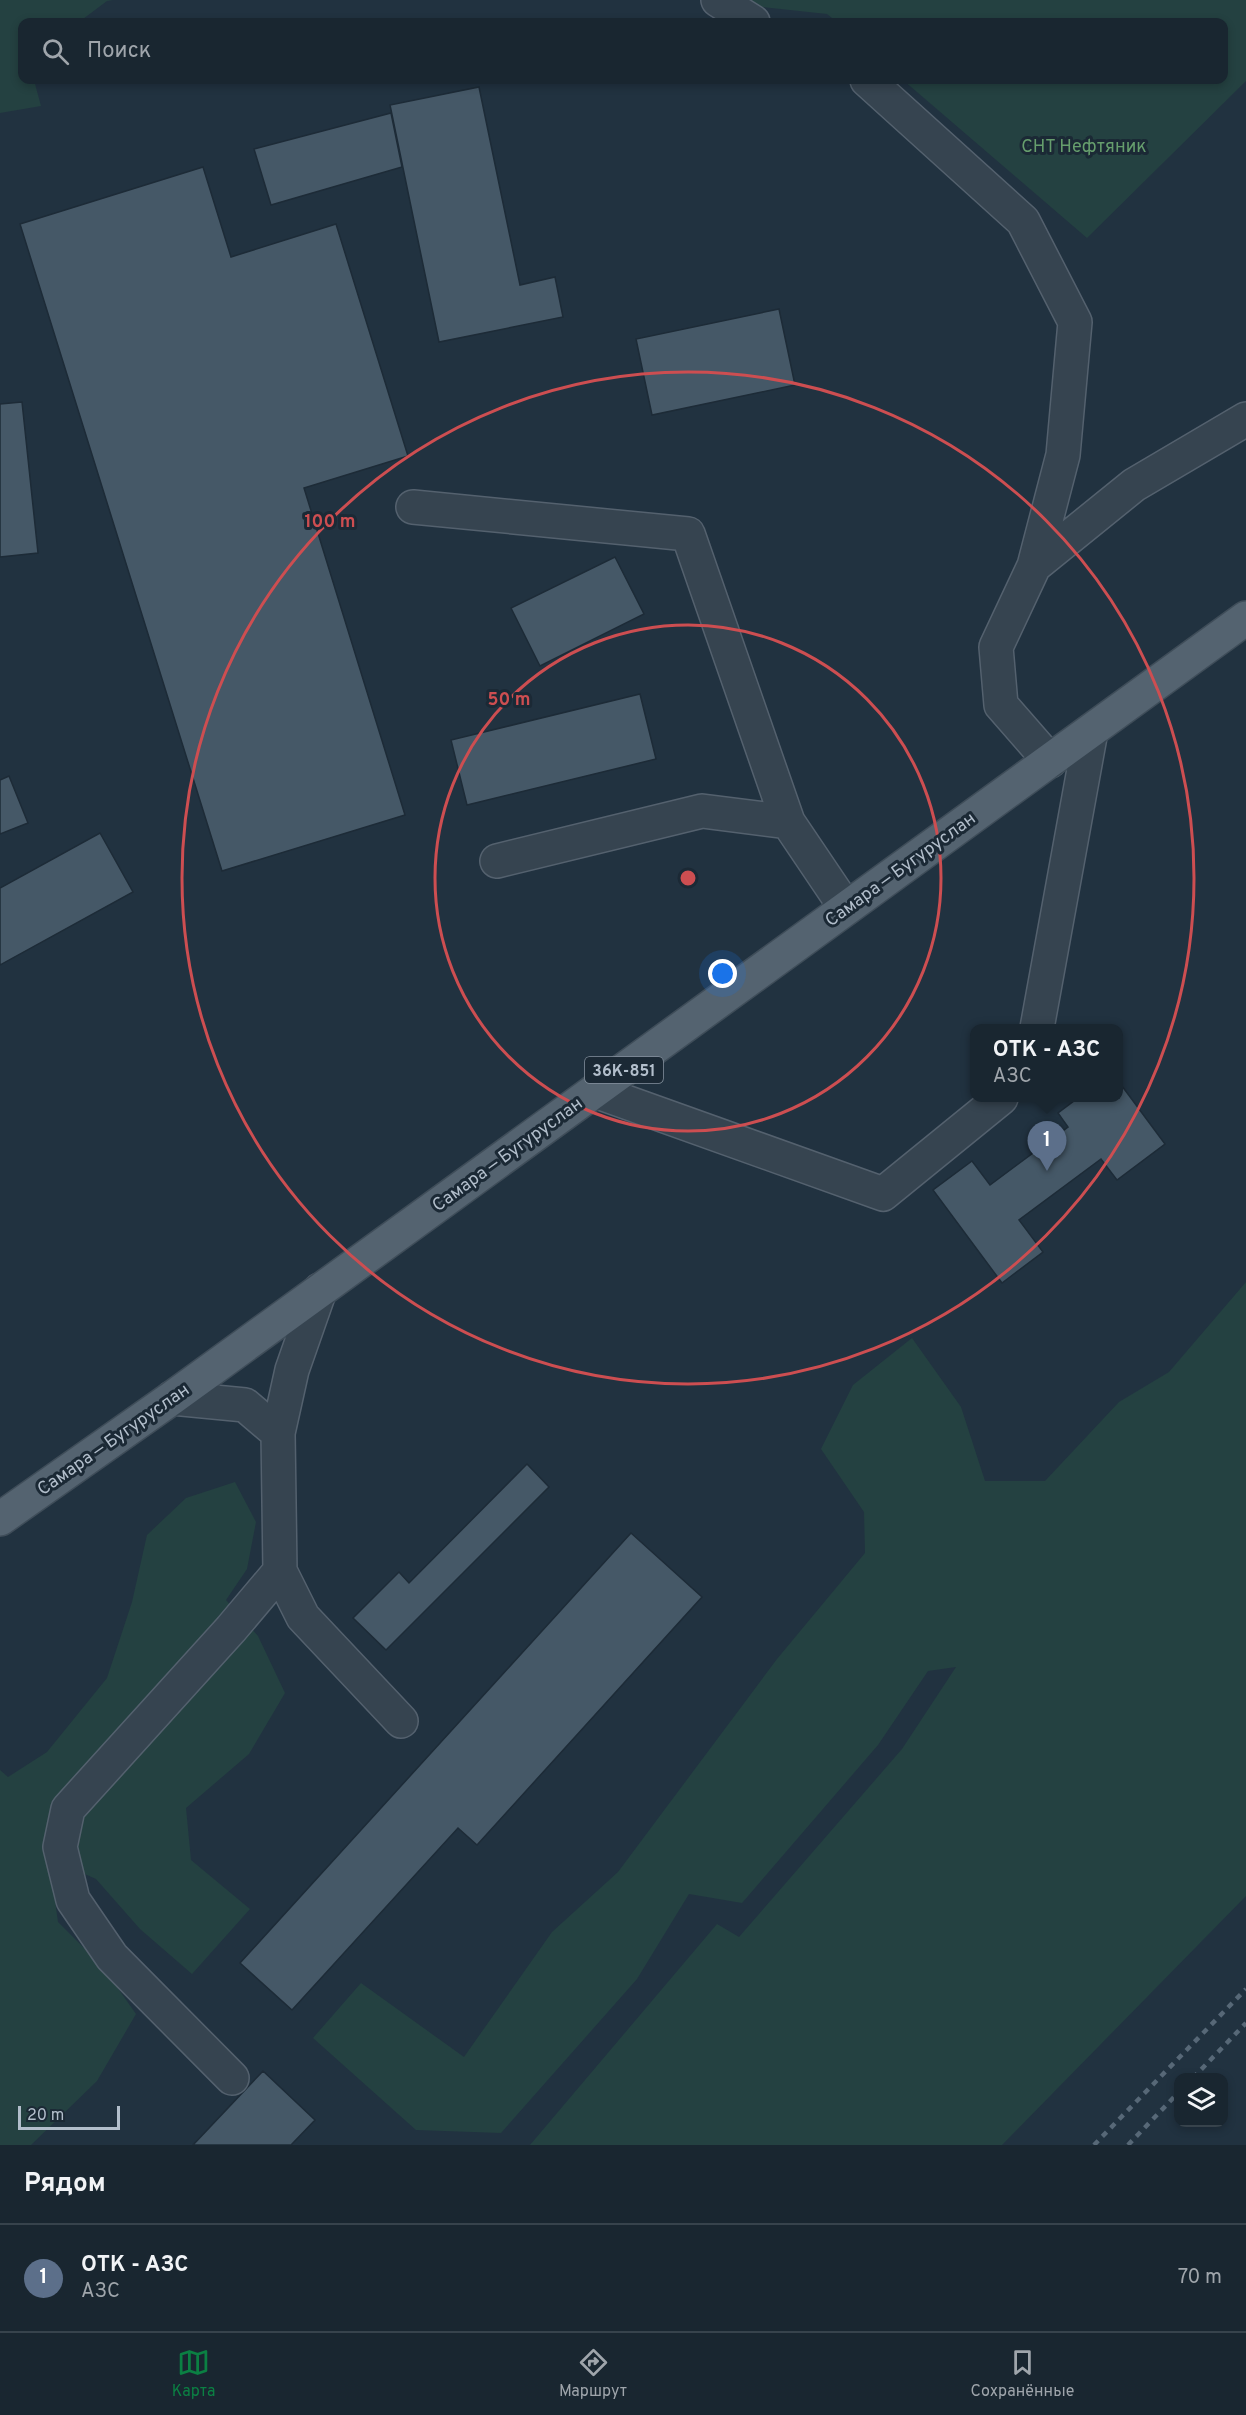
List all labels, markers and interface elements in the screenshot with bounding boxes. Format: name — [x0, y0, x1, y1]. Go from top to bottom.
search box — [18, 18, 1228, 84]
icon: search — [39, 35, 72, 68]
text: Поиск — [87, 38, 151, 65]
park label: СНТ Нефтяник — [1021, 136, 1147, 159]
text: 100 m — [304, 511, 356, 534]
text: 50 m — [487, 689, 531, 712]
street label: Самара — Бугуруслан — [821, 808, 981, 933]
centre of rings — [678, 868, 698, 888]
your location — [708, 959, 737, 988]
popup — [970, 1024, 1123, 1102]
text: ОТК - АЗС — [993, 1037, 1100, 1064]
road number: 36К-851 — [585, 1057, 663, 1083]
text: АЗС — [993, 1064, 1032, 1090]
street label: Самара — Бугуруслан — [428, 1093, 588, 1218]
pin: 1 — [1028, 1122, 1066, 1171]
street label: Самара — Бугуруслан — [33, 1379, 194, 1501]
map controls — [1174, 2073, 1228, 2127]
button: layers — [1174, 2073, 1228, 2127]
scale bar — [18, 2103, 120, 2130]
text: 20 m — [27, 2106, 64, 2126]
text: Рядом — [24, 2168, 106, 2201]
text: ОТК - АЗС — [81, 2252, 188, 2279]
text: 1 — [40, 2265, 48, 2291]
text: 70 m — [1178, 2265, 1222, 2291]
text: АЗС — [81, 2279, 120, 2305]
tab: Карта — [172, 2346, 216, 2402]
tab: Маршрут — [559, 2346, 627, 2402]
tab: Сохранённые — [970, 2346, 1074, 2402]

